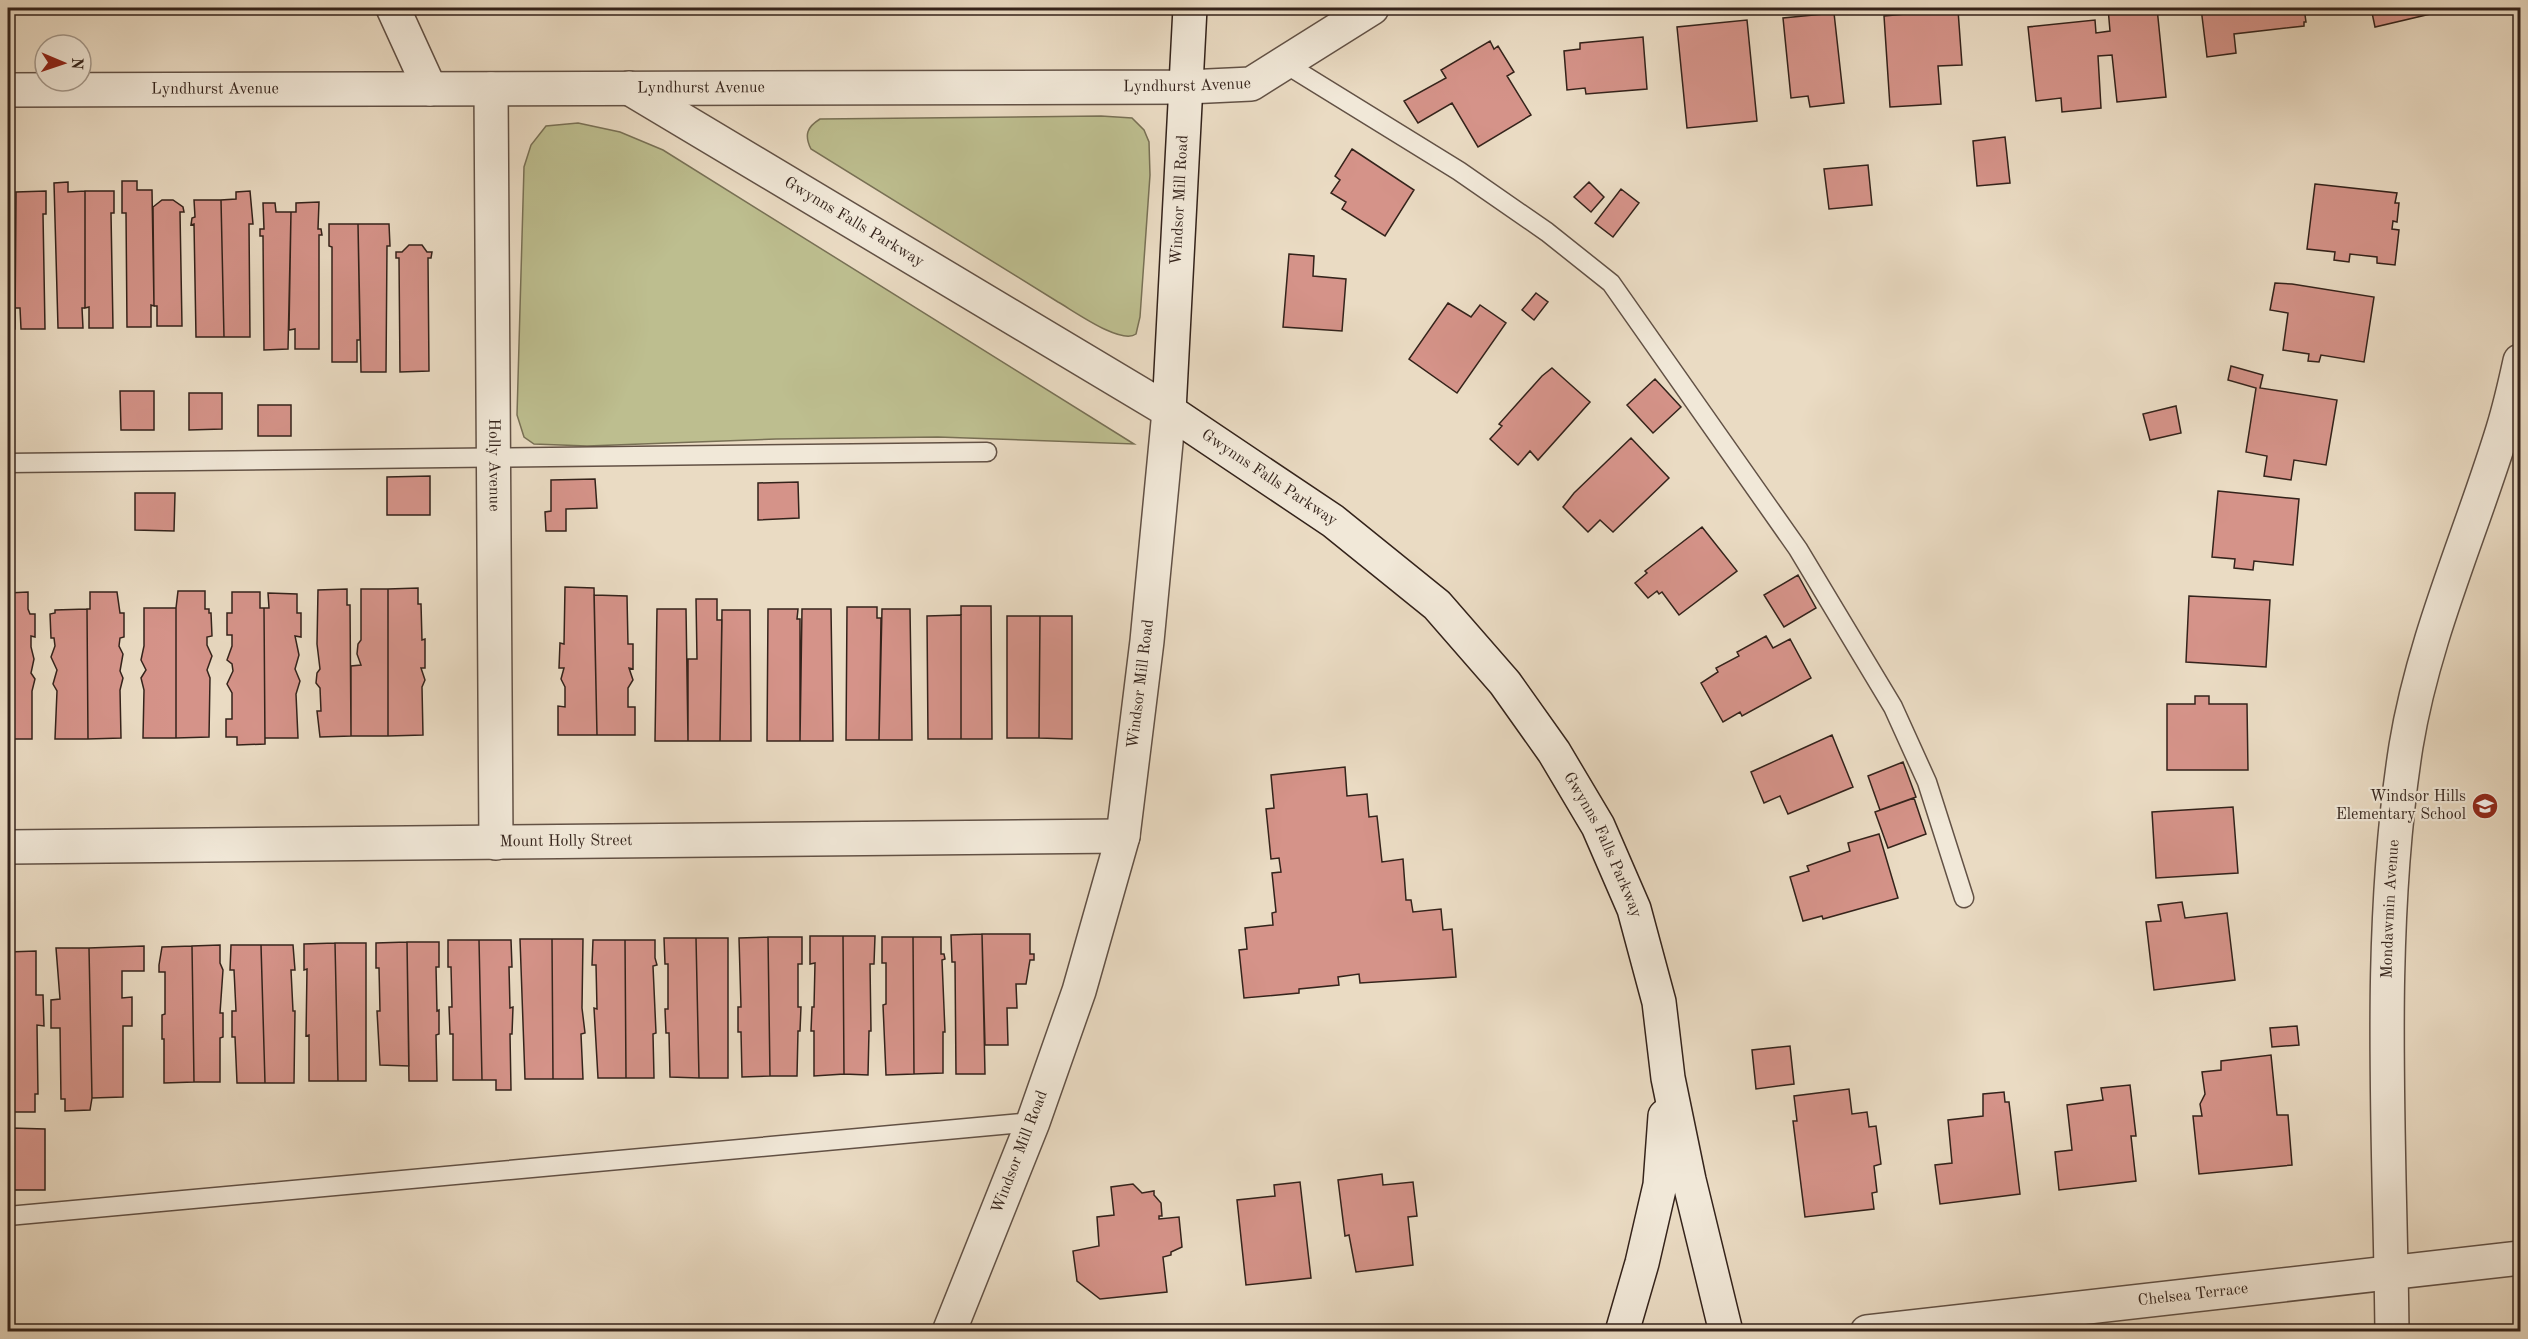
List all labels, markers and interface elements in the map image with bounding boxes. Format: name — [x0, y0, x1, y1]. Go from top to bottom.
north arrow — [33, 33, 93, 93]
text: N — [68, 57, 84, 71]
street label: Lyndhurst Avenue — [1123, 76, 1251, 95]
street label: Lyndhurst Avenue — [637, 80, 765, 96]
street label: Lyndhurst Avenue — [151, 81, 279, 98]
street label: Windsor Mill Road — [1169, 135, 1191, 265]
street label: Gwynns Falls Parkway — [781, 175, 927, 271]
street label: Holly Avenue — [485, 418, 502, 512]
street label: Gwynns Falls Parkway — [1198, 427, 1340, 530]
street label: Windsor Mill Road — [1125, 618, 1157, 750]
street label: Gwynns Falls Parkway — [1560, 770, 1644, 920]
place label: Windsor Hills Elementary School — [2336, 789, 2466, 823]
school or university icon: Windsor Hills Elementary School — [2470, 791, 2500, 821]
street label: Mount Holly Street — [499, 833, 633, 850]
street label: Mondawmin Avenue — [2380, 839, 2403, 979]
street label: Windsor Mill Road — [989, 1088, 1051, 1216]
street label: Chelsea Terrace — [2137, 1281, 2249, 1309]

